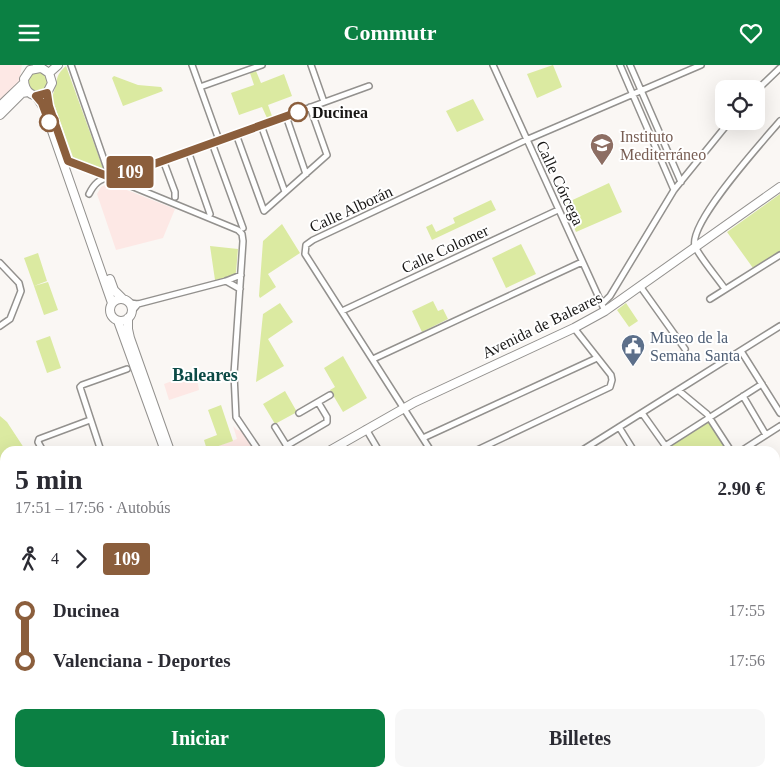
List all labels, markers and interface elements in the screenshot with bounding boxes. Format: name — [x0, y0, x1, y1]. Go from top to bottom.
icon: menu — [15, 19, 43, 47]
icon: heart — [737, 19, 765, 47]
text: Commutr — [344, 20, 436, 45]
map controls — [715, 80, 765, 130]
button: locate — [715, 80, 765, 130]
marker: Ducinea — [288, 102, 308, 122]
place label: Ducinea — [312, 104, 368, 121]
unlabelled marker — [39, 112, 59, 132]
place label: Instituto Mediterráneo — [620, 128, 706, 163]
school or university icon: Instituto Mediterráneo — [589, 132, 615, 166]
street label: Calle Córcega — [532, 138, 587, 228]
line badge: 109 — [101, 156, 159, 188]
text: 109 — [117, 162, 144, 182]
street label: Calle Alborán — [307, 182, 395, 236]
street label: Calle Colomer — [399, 221, 492, 277]
street label: Avenida de Baleares — [479, 289, 605, 361]
place label: Museo de la Semana Santa — [650, 329, 740, 364]
public building icon: Museo de la Semana Santa — [620, 333, 646, 367]
district label: Baleares — [172, 365, 238, 385]
text: 5 min — [15, 464, 83, 495]
text: 2.90 € — [718, 478, 765, 499]
text: 17:51 – 17:56 · Autobús — [15, 499, 171, 516]
icon: walk — [15, 545, 43, 573]
icon: forward — [67, 545, 95, 573]
text: 109 — [113, 549, 140, 569]
text: 4 — [51, 550, 59, 567]
text: Ducinea — [53, 600, 120, 621]
text: 17:55 — [729, 602, 765, 619]
text: Valenciana - Deportes — [53, 650, 231, 671]
text: 17:56 — [729, 652, 765, 669]
button: Iniciar — [15, 709, 385, 767]
button: Billetes — [395, 709, 765, 767]

